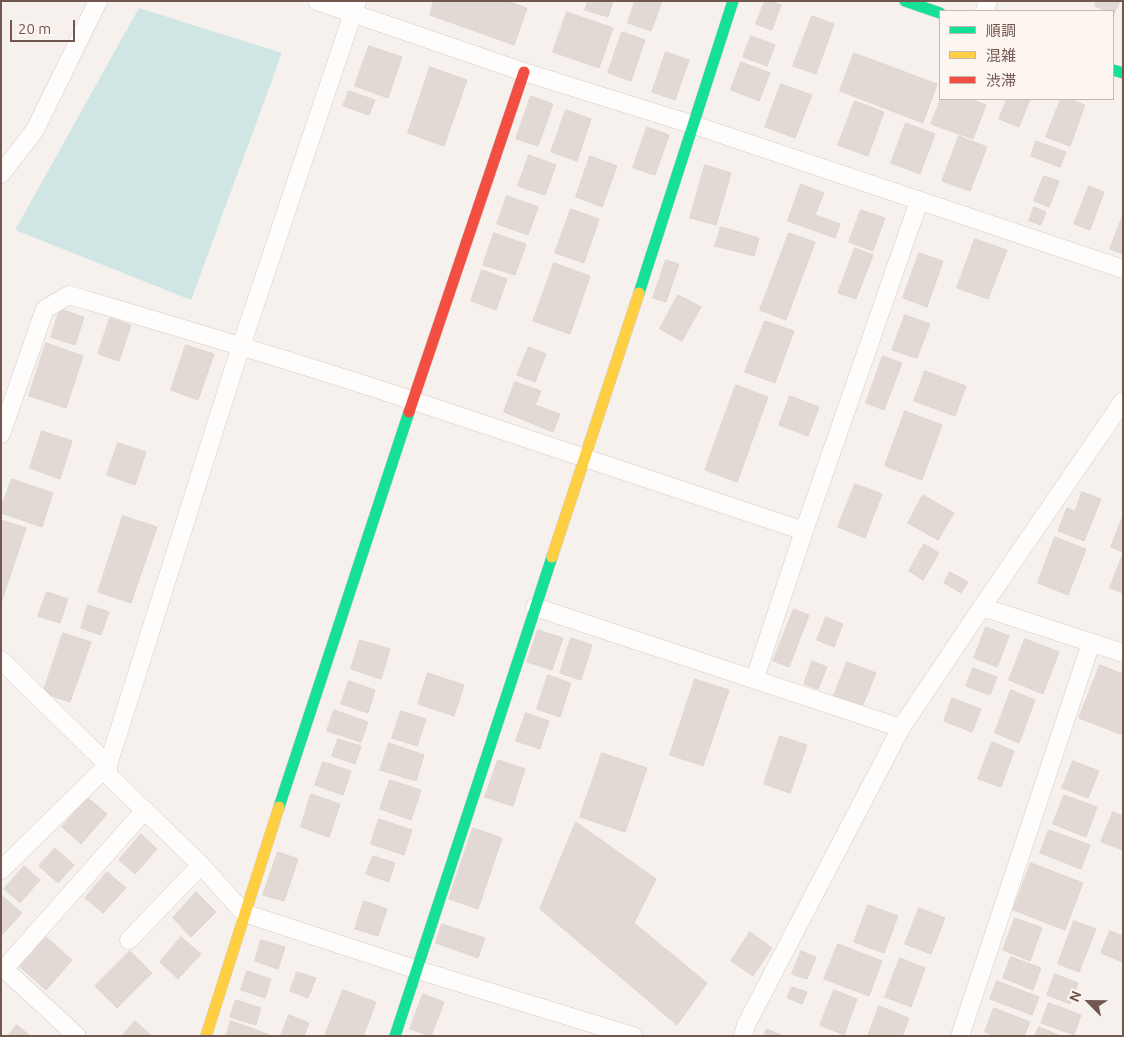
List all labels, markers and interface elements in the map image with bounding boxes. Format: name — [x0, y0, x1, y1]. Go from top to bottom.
scale bar — [12, 10, 78, 42]
legend — [939, 10, 1114, 100]
text: 20 m — [18, 20, 51, 37]
text: 順調 — [986, 22, 1016, 39]
text: 混雑 — [986, 47, 1016, 64]
text: 渋滞 — [986, 72, 1016, 89]
north arrow — [1064, 977, 1114, 1027]
text: N — [1066, 988, 1085, 1004]

